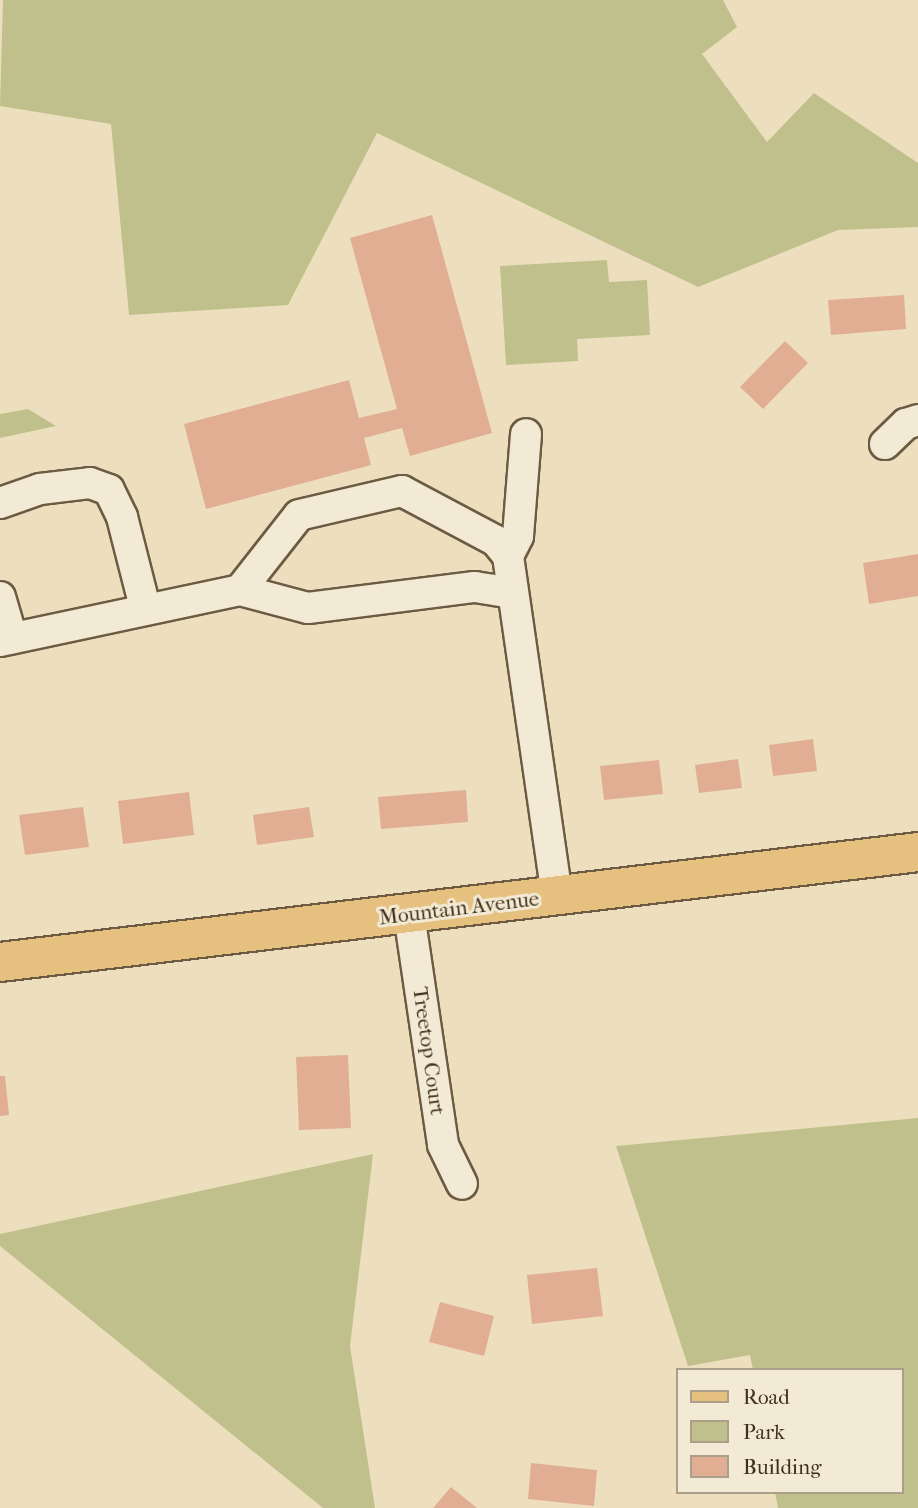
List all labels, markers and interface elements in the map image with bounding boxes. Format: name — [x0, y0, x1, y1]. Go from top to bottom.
street label: Mountain Avenue — [377, 886, 541, 930]
street label: Treetop Court — [408, 985, 450, 1117]
legend — [676, 1368, 904, 1494]
text: Road — [743, 1385, 790, 1409]
text: Park — [743, 1420, 785, 1444]
text: Building — [743, 1455, 821, 1479]

